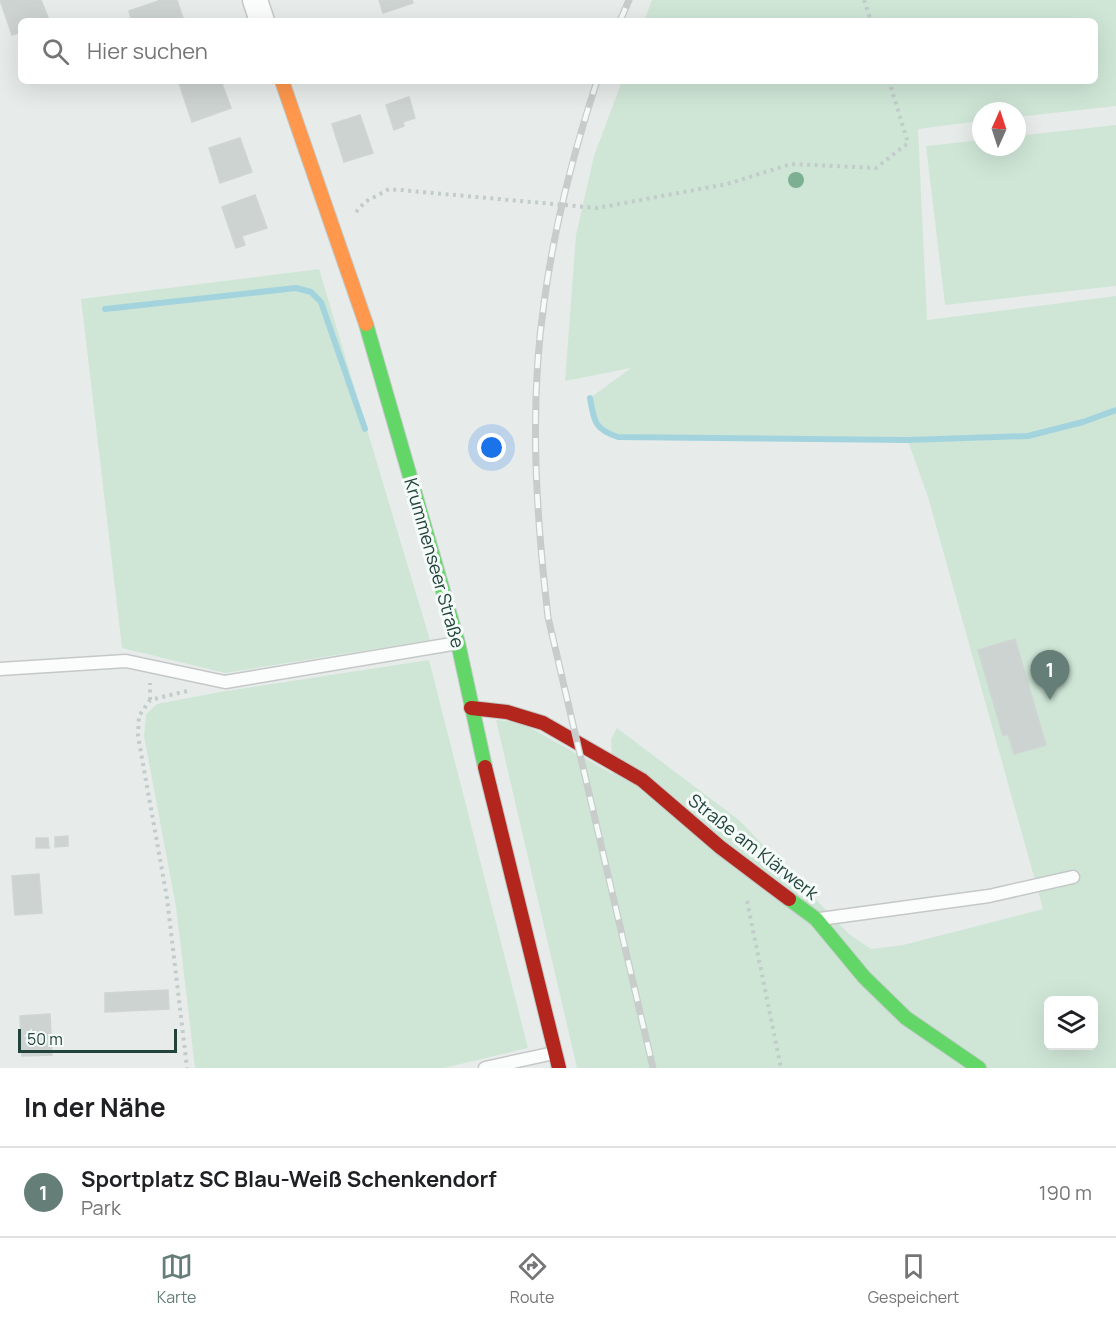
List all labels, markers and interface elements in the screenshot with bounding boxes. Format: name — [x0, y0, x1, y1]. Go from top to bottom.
search box — [18, 18, 1098, 84]
icon: search — [39, 35, 72, 68]
text: Hier suchen — [87, 36, 208, 66]
north arrow — [972, 102, 1026, 156]
your location — [477, 433, 506, 462]
street label: Krummenseer Straße — [399, 475, 471, 650]
pin: 1 — [1030, 650, 1070, 700]
street label: Straße am Klärwerk — [684, 788, 824, 905]
map controls — [1044, 996, 1098, 1050]
button: layers — [1044, 996, 1098, 1050]
scale bar — [18, 1026, 177, 1054]
text: 50 m — [27, 1028, 63, 1050]
text: In der Nähe — [24, 1089, 166, 1125]
text: Sportplatz SC Blau-Weiß Schenkendorf — [81, 1164, 497, 1194]
text: 1 — [39, 1179, 48, 1206]
text: 190 m — [1039, 1179, 1092, 1206]
text: Park — [81, 1194, 121, 1221]
tab: Karte — [157, 1250, 196, 1308]
tab: Route — [510, 1250, 554, 1308]
tab: Gespeichert — [868, 1250, 959, 1308]

